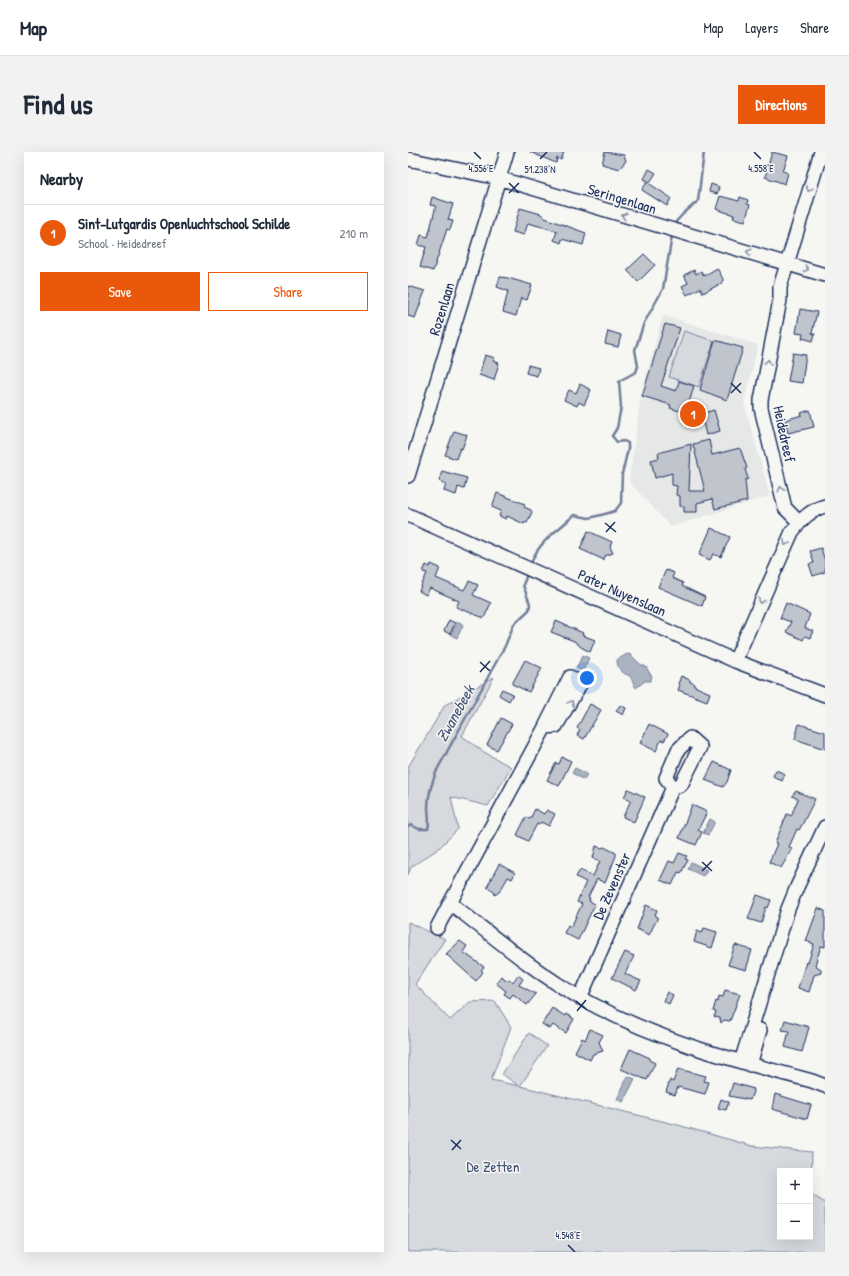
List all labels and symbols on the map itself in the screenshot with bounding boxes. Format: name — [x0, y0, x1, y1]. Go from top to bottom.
text: 4.556°E — [468, 162, 494, 175]
text: 4.558°E — [748, 162, 774, 175]
text: 51.238°N — [524, 163, 556, 176]
street label: Seringenlaan — [585, 178, 659, 219]
one-way arrow — [805, 186, 814, 193]
one-way arrow — [621, 212, 628, 221]
one-way arrow — [746, 249, 752, 257]
one-way arrow — [802, 264, 809, 273]
street label: Rozenlaan — [424, 279, 460, 338]
one-way arrow — [763, 359, 772, 365]
pin: 1 — [680, 399, 706, 429]
street label: Heidedreef — [768, 404, 801, 465]
one-way arrow — [777, 486, 785, 492]
one-way arrow — [784, 539, 791, 546]
street label: Pater Nuyenslaan — [575, 564, 670, 622]
one-way arrow — [757, 597, 765, 604]
your location — [577, 668, 597, 688]
water label: Zwanebeek — [431, 680, 480, 745]
one-way arrow — [566, 700, 573, 707]
street label: De Zevenster — [587, 849, 636, 923]
park label: De Zetten — [466, 1156, 520, 1177]
text: 4.548°E — [556, 1229, 581, 1242]

